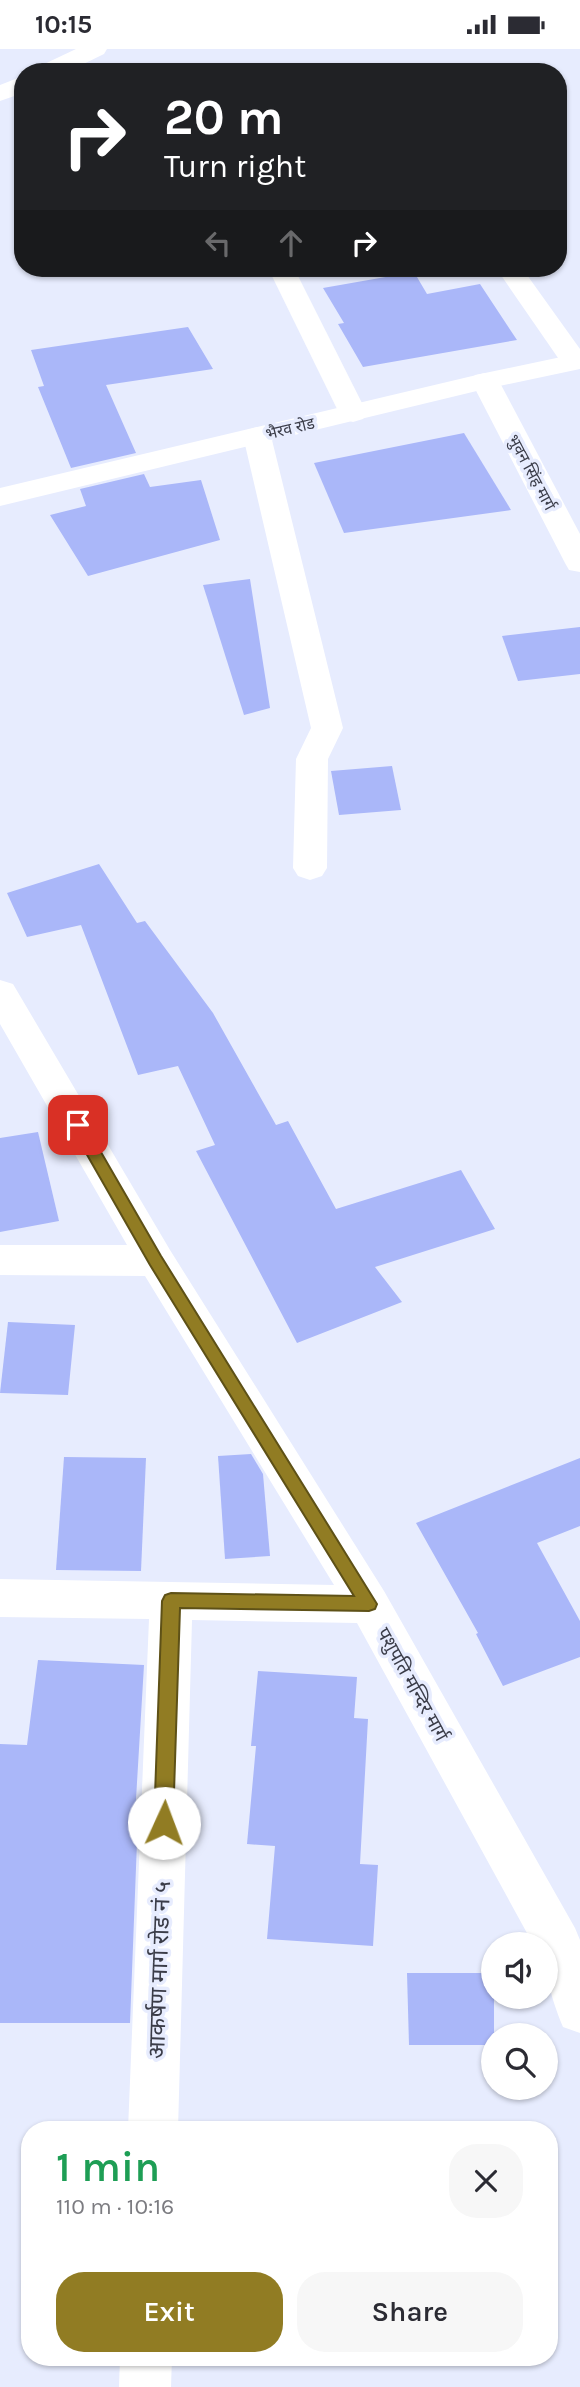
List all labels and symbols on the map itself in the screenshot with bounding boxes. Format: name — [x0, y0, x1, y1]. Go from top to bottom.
street label: भैरव रोड — [264, 413, 317, 444]
street label: भुवन सिंह मार्ग — [503, 431, 560, 515]
pin — [48, 1095, 108, 1155]
street label: पशुपति मन्दिर मार्ग — [371, 1623, 454, 1746]
position arrow — [127, 1786, 201, 1860]
street label: आकर्षण मार्ग रोड नं ५ — [143, 1881, 176, 2059]

